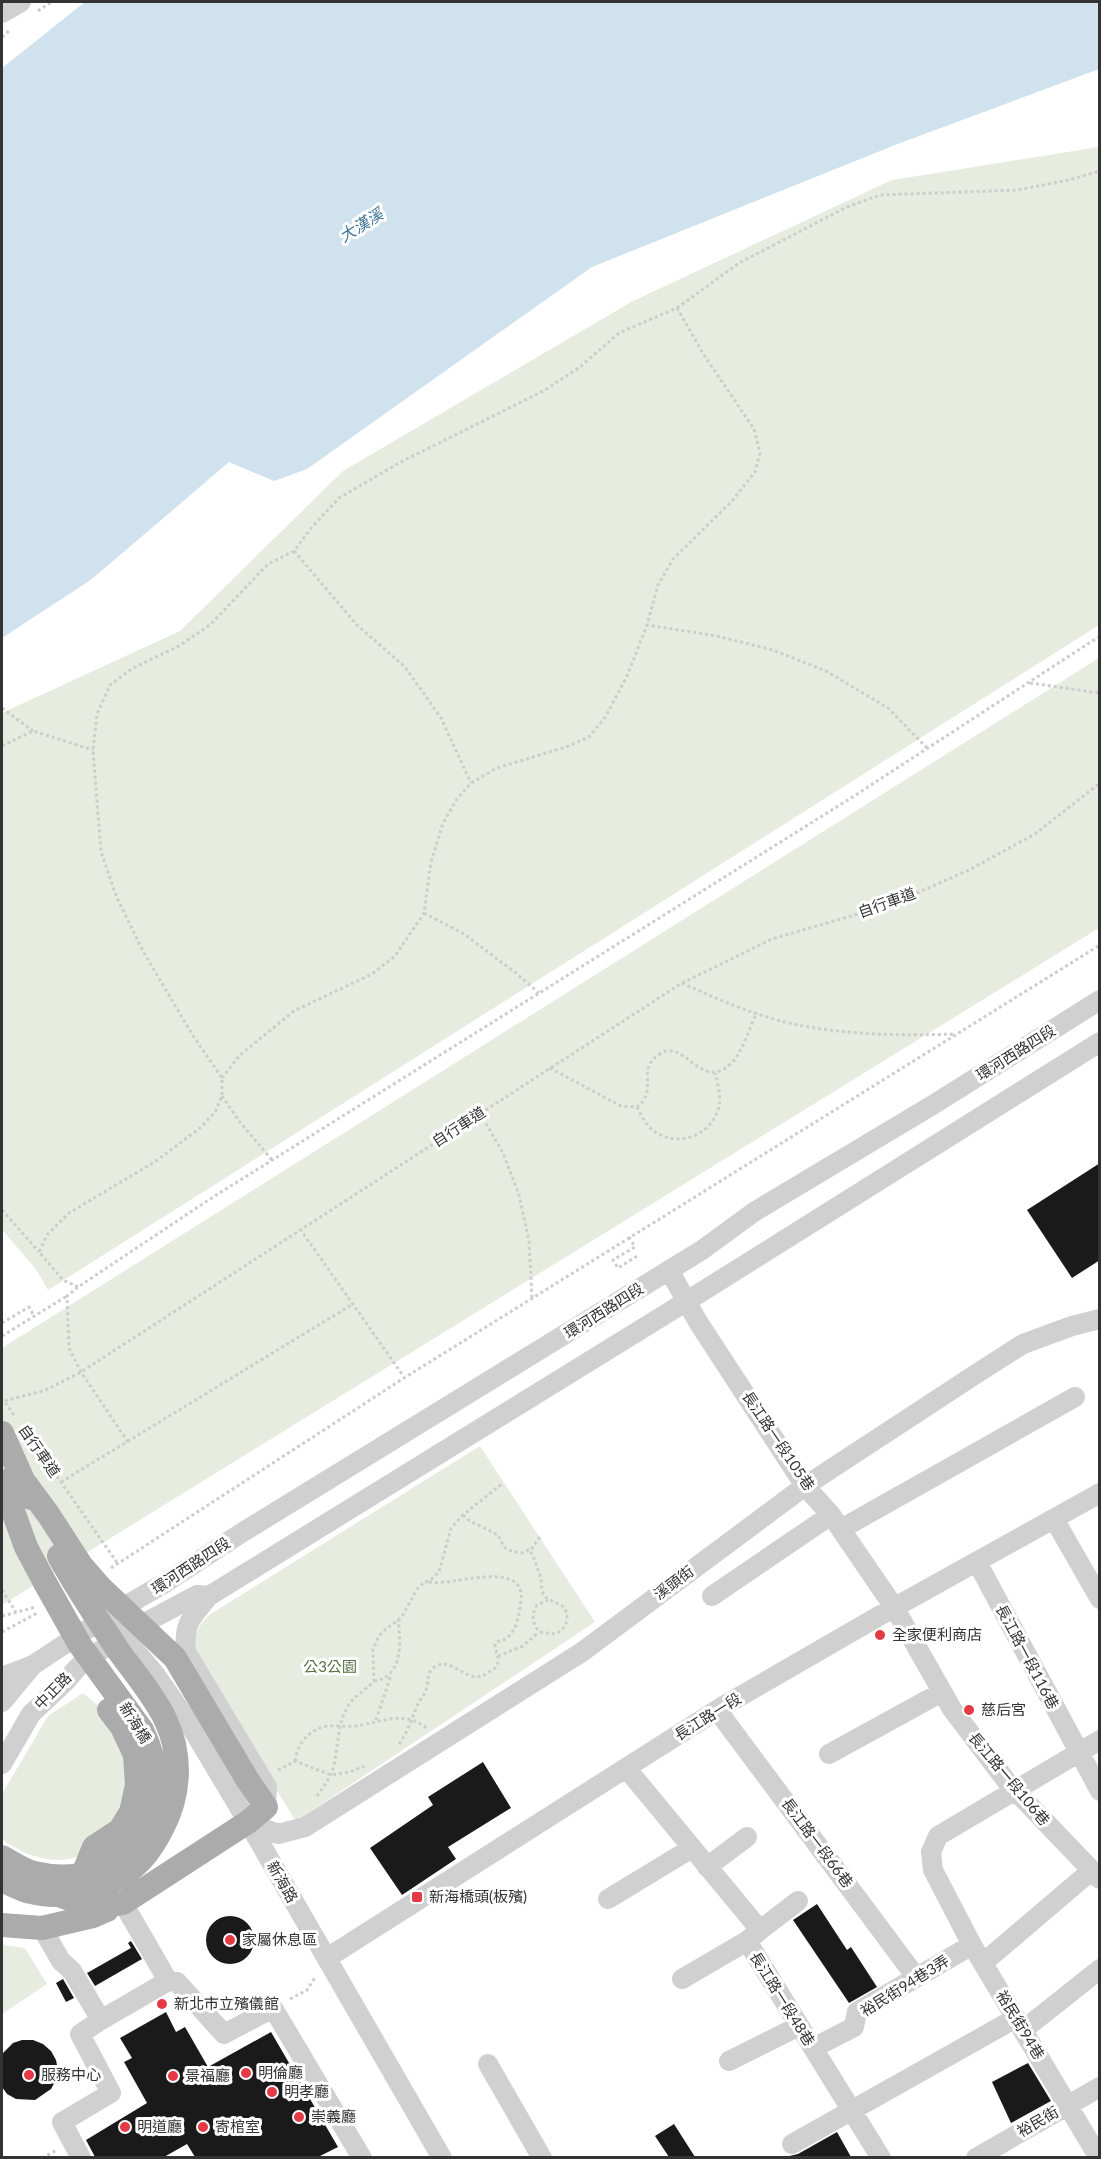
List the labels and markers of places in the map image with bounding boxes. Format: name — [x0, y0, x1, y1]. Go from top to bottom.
place label: 全家便利商店 — [892, 1625, 982, 1643]
marker: 全家便利商店 — [873, 1628, 887, 1642]
place label: 慈后宮 — [981, 1700, 1026, 1718]
marker: 慈后宮 — [962, 1703, 976, 1717]
place label: 新海橋頭(板殯) — [429, 1887, 527, 1905]
marker: 新海橋頭(板殯) — [410, 1890, 424, 1904]
place label: 家屬休息區 — [242, 1930, 317, 1948]
marker: 家屬休息區 — [223, 1933, 237, 1947]
place label: 新北市立殯儀館 — [174, 1994, 279, 2012]
marker: 新北市立殯儀館 — [155, 1997, 169, 2011]
place label: 明倫廳 — [258, 2063, 303, 2081]
place label: 服務中心 — [41, 2065, 101, 2083]
place label: 景福廳 — [185, 2066, 230, 2084]
marker: 明倫廳 — [239, 2066, 253, 2080]
marker: 服務中心 — [22, 2068, 36, 2082]
marker: 景福廳 — [166, 2069, 180, 2083]
place label: 明孝廳 — [284, 2082, 329, 2100]
marker: 明孝廳 — [265, 2085, 279, 2099]
place label: 崇義廳 — [311, 2107, 356, 2125]
marker: 崇義廳 — [292, 2110, 306, 2124]
place label: 明道廳 — [137, 2117, 182, 2135]
place label: 寄棺室 — [215, 2117, 260, 2135]
marker: 明道廳 — [118, 2120, 132, 2134]
marker: 寄棺室 — [196, 2120, 210, 2134]

